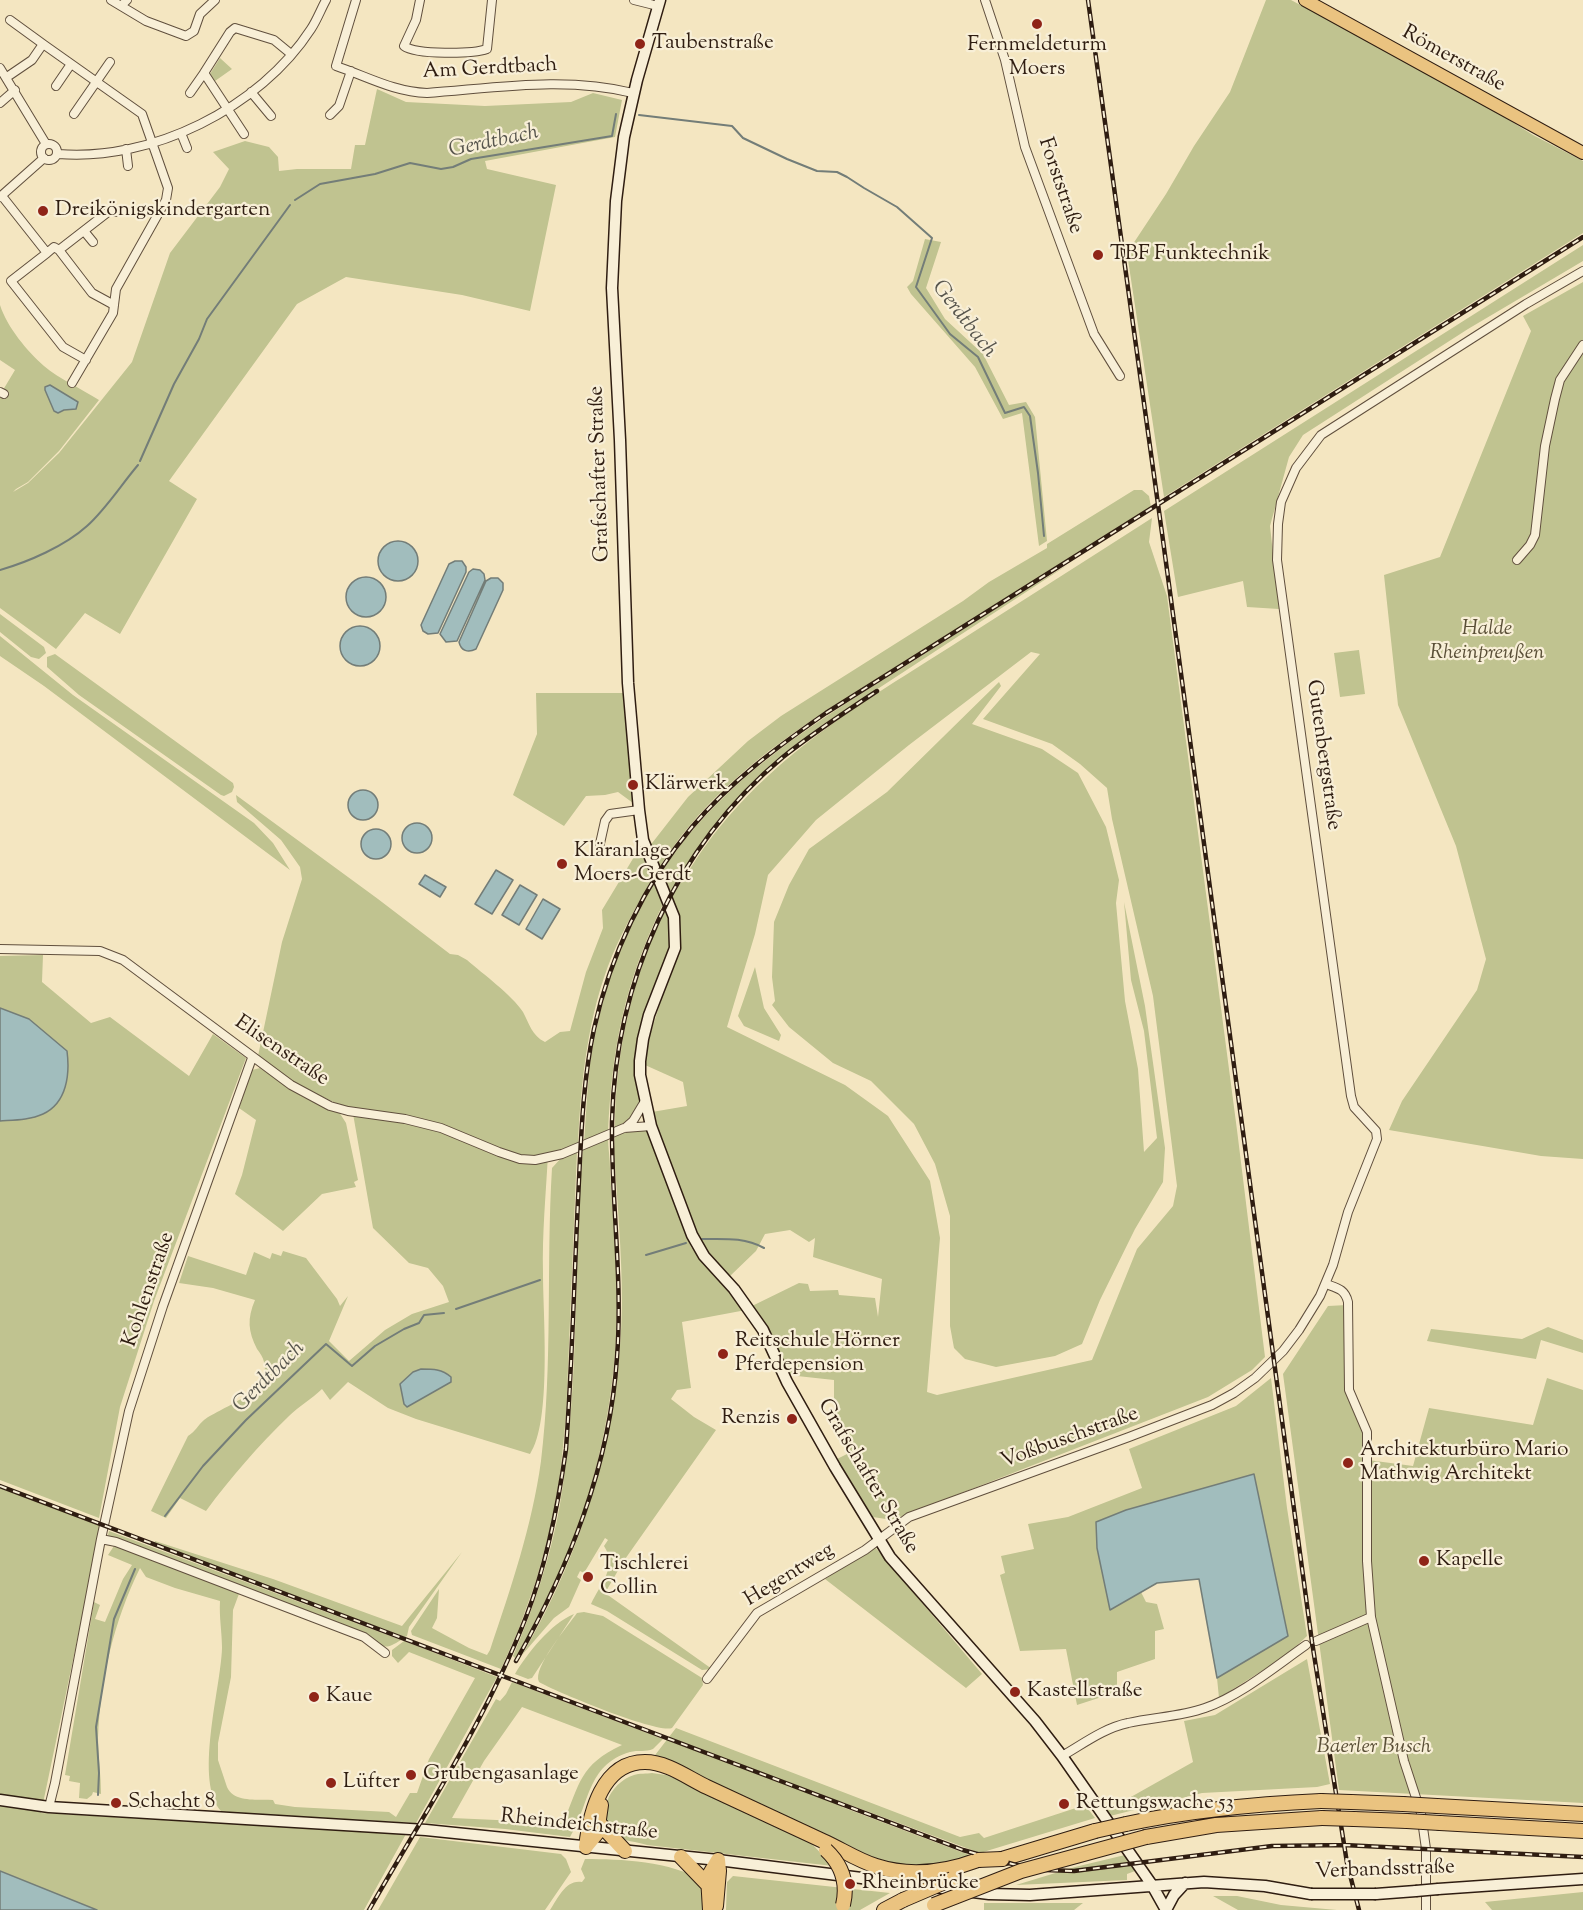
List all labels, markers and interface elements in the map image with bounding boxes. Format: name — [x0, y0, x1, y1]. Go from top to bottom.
marker: Fernmeldeturm Moers — [1030, 17, 1044, 31]
street label: Römerstraße — [1397, 21, 1509, 99]
place label: Taubenstraße — [652, 31, 774, 57]
place label: Fernmeldeturm Moers — [967, 33, 1107, 83]
marker: Taubenstraße — [633, 37, 647, 51]
street label: Am Gerdtbach — [422, 54, 558, 86]
water label: Gerdtbach — [447, 121, 541, 165]
street label: Forststraße — [1031, 135, 1087, 237]
place label: Dreikönigskindergarten — [55, 198, 270, 224]
marker: Dreikönigskindergarten — [36, 204, 50, 218]
place label: TBF Funktechnik — [1110, 242, 1270, 268]
marker: TBF Funktechnik — [1091, 248, 1105, 262]
water label: Gerdtbach — [925, 276, 1001, 364]
street label: Grafschafter Straße — [585, 385, 617, 563]
park label: Halde Rheinpreußen — [1430, 617, 1544, 667]
street label: Gutenbergstraße — [1299, 678, 1345, 832]
place label: Klärwerk — [645, 772, 727, 798]
marker: Klärwerk — [626, 778, 640, 792]
place label: Kläranlage Moers-Gerdt — [574, 839, 691, 889]
marker: Kläranlage Moers-Gerdt — [555, 857, 569, 871]
street label: Elisenstraße — [229, 1011, 333, 1093]
street label: Kohlenstraße — [119, 1229, 181, 1351]
place label: Reitschule Hörner Pferdepension — [735, 1329, 900, 1379]
water label: Gerdtbach — [228, 1336, 312, 1420]
marker: Reitschule Hörner Pferdepension — [716, 1347, 730, 1361]
street label: Grafschafter Straße — [811, 1395, 923, 1559]
street label: Voßbuschstraße — [998, 1402, 1142, 1476]
place label: Renzis — [721, 1406, 780, 1432]
marker: Renzis — [785, 1412, 799, 1426]
place label: Architekturbüro Mario Mathwig Architekt — [1360, 1438, 1568, 1488]
marker: Architekturbüro Mario Mathwig Architekt — [1341, 1456, 1355, 1470]
street label: Hegentweg — [741, 1539, 839, 1613]
place label: Kapelle — [1436, 1548, 1503, 1574]
place label: Tischlerei Collin — [600, 1552, 689, 1602]
marker: Kapelle — [1417, 1554, 1431, 1568]
marker: Tischlerei Collin — [581, 1570, 595, 1584]
place label: Kastellstraße — [1027, 1679, 1143, 1705]
place label: Kaue — [326, 1684, 372, 1710]
marker: Kastellstraße — [1008, 1685, 1022, 1699]
marker: Kaue — [307, 1690, 321, 1704]
park label: Baerler Busch — [1317, 1735, 1431, 1761]
place label: Grubengasanlage — [423, 1762, 579, 1788]
marker: Grubengasanlage — [404, 1768, 418, 1782]
place label: Lüfter — [343, 1770, 400, 1796]
marker: Lüfter — [324, 1776, 338, 1790]
place label: Schacht 8 — [128, 1790, 215, 1816]
place label: Rettungswache 53 — [1076, 1791, 1234, 1817]
marker: Schacht 8 — [109, 1796, 123, 1810]
marker: Rettungswache 53 — [1057, 1797, 1071, 1811]
street label: Rheindeichstraße — [499, 1805, 659, 1847]
street label: Verbandsstraße — [1315, 1856, 1455, 1886]
place label: Rheinbrücke — [862, 1871, 979, 1897]
marker: Rheinbrücke — [843, 1877, 857, 1891]

